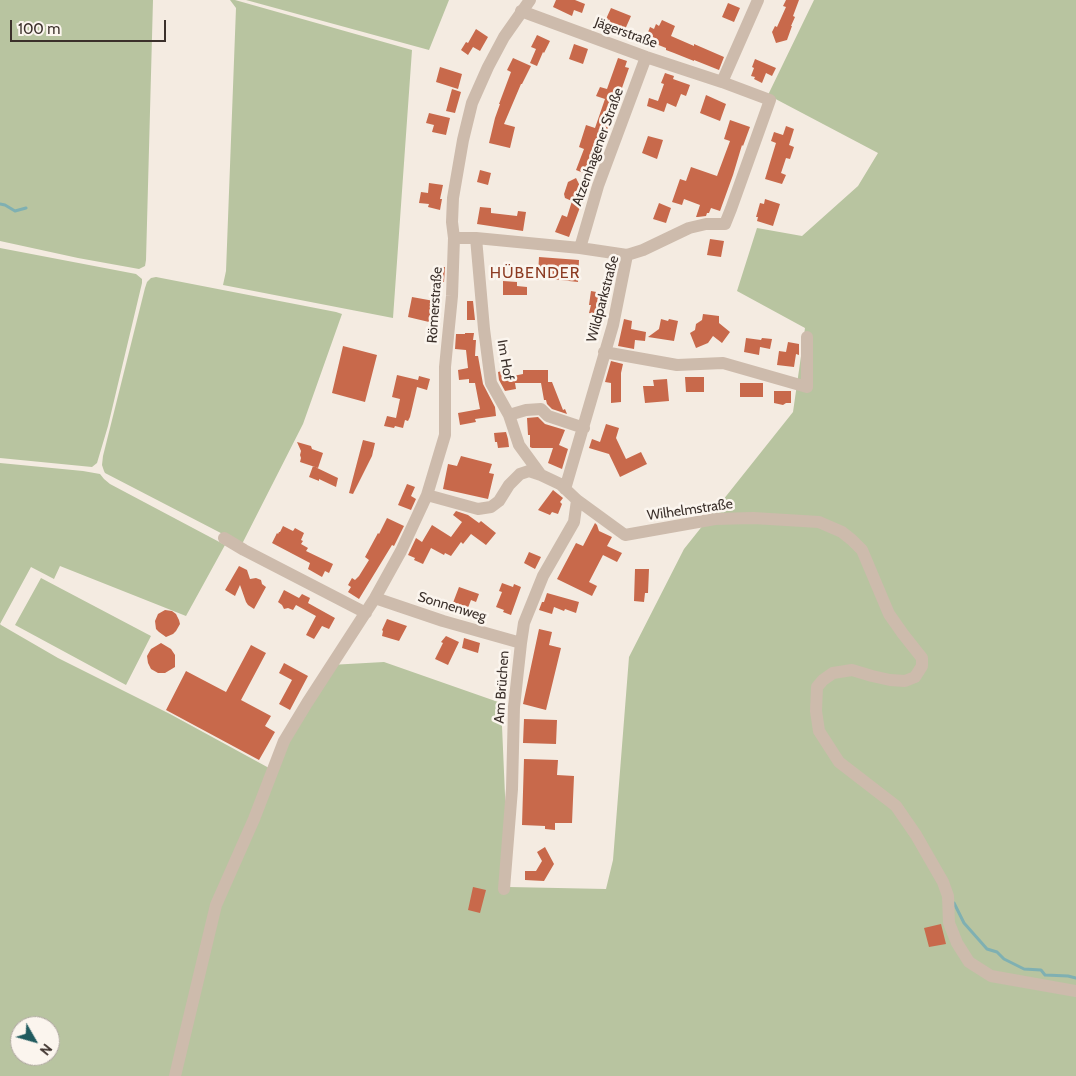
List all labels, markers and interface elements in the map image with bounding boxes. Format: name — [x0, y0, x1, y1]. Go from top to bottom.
scale bar — [12, 10, 169, 42]
street label: Jägerstraße — [592, 14, 660, 52]
text: 100 m — [18, 20, 60, 38]
street label: Atzenhagener Straße — [569, 86, 627, 208]
street label: Wildparkstraße — [583, 254, 623, 344]
district label: HÜBENDER — [489, 263, 581, 283]
street label: Römerstraße — [424, 266, 446, 344]
street label: Im Hof — [493, 338, 517, 382]
street label: Wilhelmstraße — [646, 496, 734, 524]
street label: Sonnenweg — [416, 589, 488, 625]
street label: Am Brüchen — [491, 650, 513, 724]
north arrow — [10, 1016, 60, 1066]
text: N — [36, 1040, 56, 1059]

